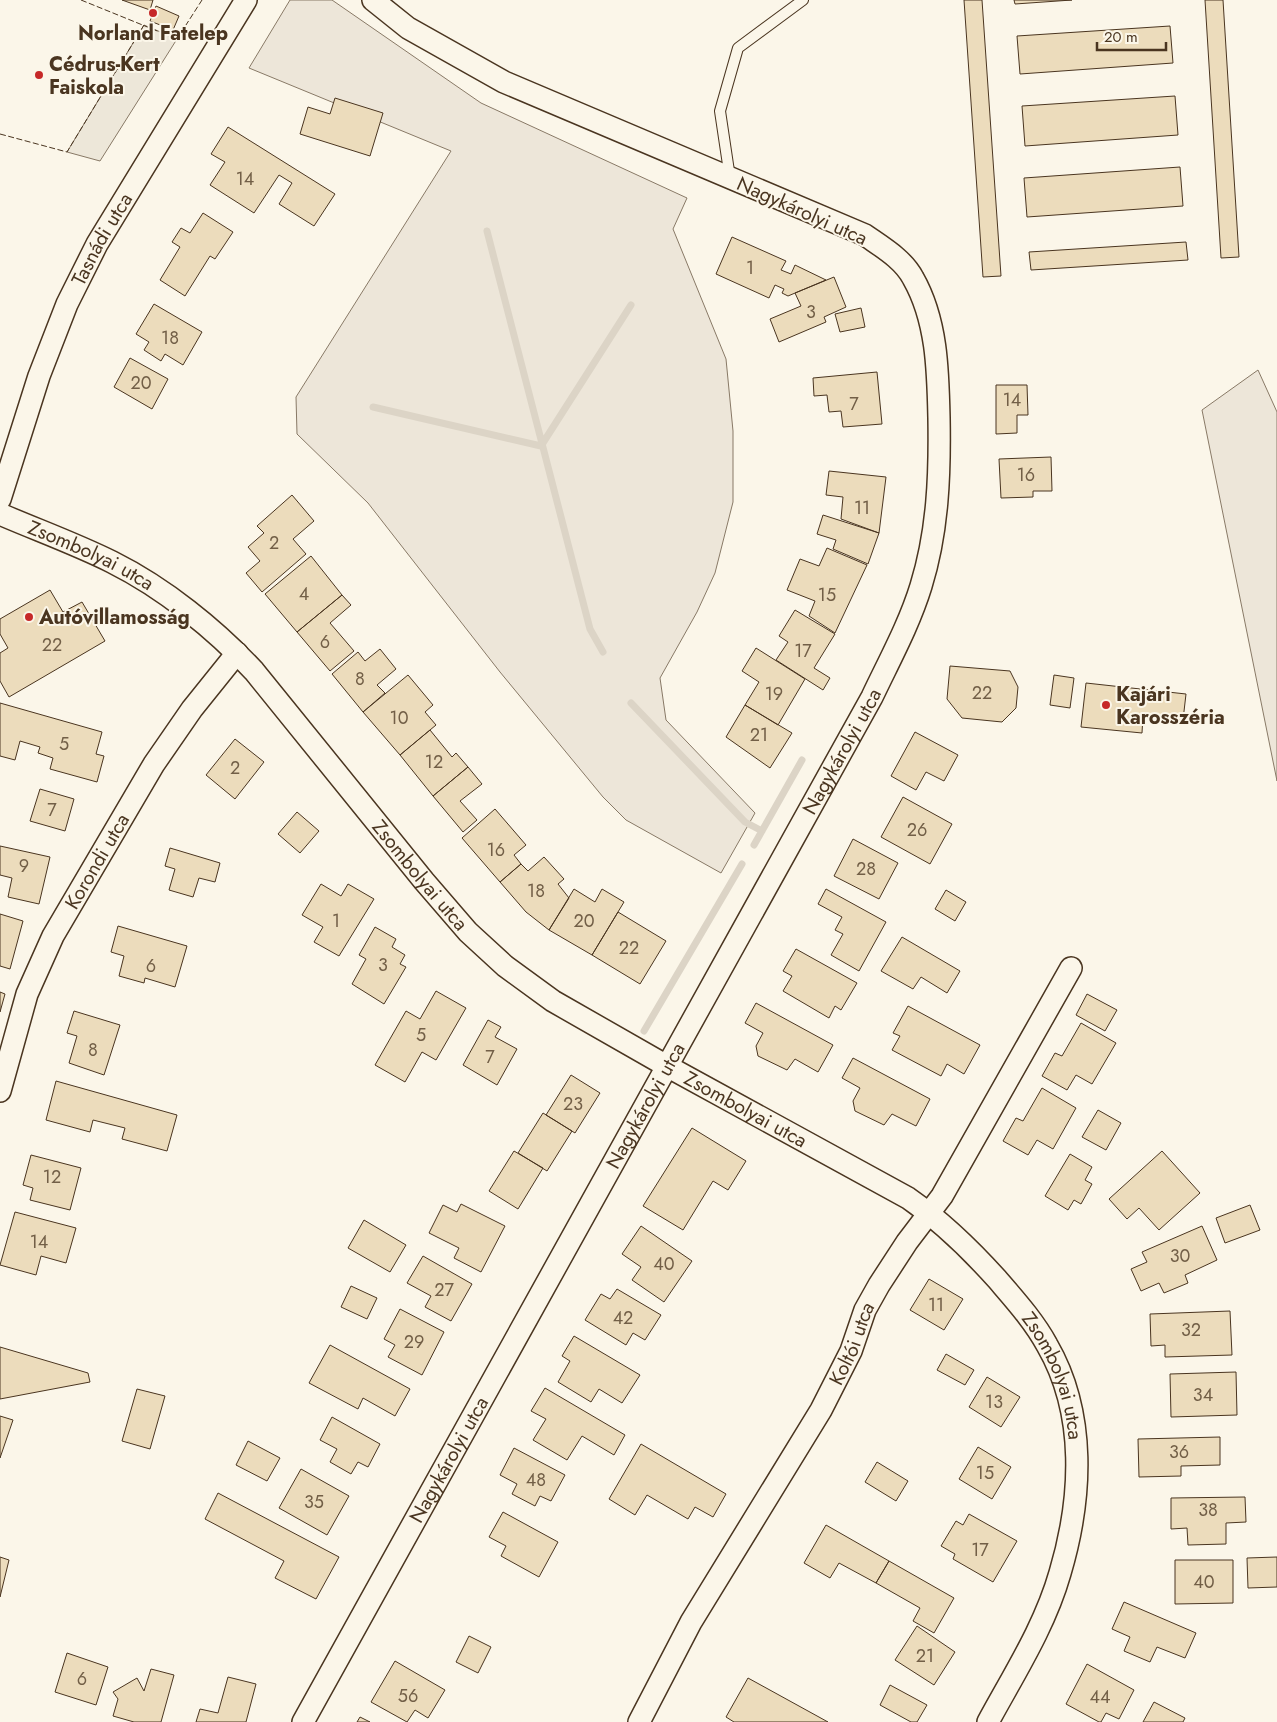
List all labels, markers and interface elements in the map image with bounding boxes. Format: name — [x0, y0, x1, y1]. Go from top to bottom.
marker: Norland Fatelep — [147, 7, 159, 19]
place label: Norland Fatelep — [78, 19, 228, 48]
scale bar — [1097, 20, 1166, 52]
text: 20 m — [1104, 26, 1138, 48]
place label: Cédrus-Kert Faiskola — [49, 50, 160, 102]
marker: Cédrus-Kert Faiskola — [33, 69, 45, 81]
house number: 14 — [236, 166, 254, 192]
street label: Nagykárolyi utca — [732, 169, 872, 253]
street label: Tasnádi utca — [64, 187, 139, 290]
house number: 1 — [746, 255, 754, 281]
house number: 3 — [806, 299, 816, 325]
house number: 18 — [161, 325, 179, 351]
house number: 20 — [130, 370, 152, 396]
house number: 14 — [1003, 387, 1021, 413]
house number: 7 — [849, 391, 859, 417]
house number: 16 — [1017, 462, 1035, 488]
house number: 11 — [854, 495, 870, 521]
street label: Zsombolyai utca — [24, 513, 160, 597]
house number: 2 — [269, 530, 279, 556]
house number: 4 — [299, 581, 309, 607]
house number: 15 — [818, 582, 836, 608]
place label: Autóvillamosság — [38, 603, 190, 632]
marker: Autóvillamosság — [23, 611, 35, 623]
house number: 6 — [320, 629, 330, 655]
house number: 22 — [42, 632, 62, 658]
house number: 17 — [794, 638, 812, 664]
house number: 8 — [355, 666, 365, 692]
house number: 22 — [972, 680, 992, 706]
place label: Kajári Karosszéria — [1116, 680, 1225, 732]
house number: 19 — [765, 681, 783, 707]
street label: Nagykárolyi utca — [795, 684, 888, 820]
marker: Kajári Karosszéria — [1100, 699, 1112, 711]
house number: 10 — [390, 705, 409, 731]
house number: 21 — [750, 722, 768, 748]
house number: 5 — [59, 731, 69, 757]
house number: 12 — [425, 749, 443, 775]
house number: 2 — [230, 755, 240, 781]
house number: 7 — [47, 797, 57, 823]
street label: Korondi utca — [57, 808, 136, 915]
street label: Zsombolyai utca — [365, 813, 475, 937]
house number: 26 — [907, 817, 927, 843]
house number: 16 — [487, 837, 505, 863]
house number: 9 — [19, 853, 29, 879]
house number: 28 — [856, 856, 876, 882]
house number: 18 — [527, 878, 545, 904]
house number: 1 — [332, 908, 340, 934]
house number: 20 — [573, 908, 595, 934]
house number: 22 — [619, 935, 639, 961]
house number: 3 — [378, 952, 388, 978]
house number: 6 — [146, 953, 156, 979]
house number: 5 — [416, 1022, 426, 1048]
house number: 8 — [88, 1037, 98, 1063]
street label: Nagykárolyi utca — [598, 1037, 692, 1174]
house number: 7 — [485, 1044, 495, 1070]
street label: Zsombolyai utca — [679, 1064, 813, 1155]
house number: 23 — [563, 1091, 583, 1117]
house number: 12 — [43, 1164, 61, 1190]
house number: 14 — [30, 1229, 48, 1255]
house number: 30 — [1170, 1243, 1191, 1269]
house number: 40 — [653, 1251, 675, 1277]
house number: 27 — [434, 1277, 454, 1303]
house number: 11 — [928, 1292, 944, 1318]
street label: Koltói utca — [822, 1296, 882, 1390]
house number: 42 — [613, 1305, 633, 1331]
street label: Zsombolyai utca — [1015, 1306, 1090, 1441]
house number: 32 — [1181, 1317, 1201, 1343]
house number: 29 — [404, 1329, 424, 1355]
house number: 34 — [1193, 1382, 1213, 1408]
house number: 13 — [985, 1389, 1003, 1415]
street label: Nagykárolyi utca — [402, 1391, 495, 1528]
house number: 36 — [1169, 1439, 1189, 1465]
house number: 15 — [976, 1460, 994, 1486]
house number: 48 — [526, 1467, 546, 1493]
house number: 35 — [304, 1489, 324, 1515]
house number: 38 — [1198, 1497, 1218, 1523]
house number: 17 — [971, 1537, 989, 1563]
house number: 40 — [1193, 1569, 1215, 1595]
house number: 21 — [916, 1643, 934, 1669]
house number: 6 — [77, 1666, 87, 1692]
house number: 56 — [398, 1683, 418, 1709]
house number: 44 — [1090, 1684, 1111, 1710]

